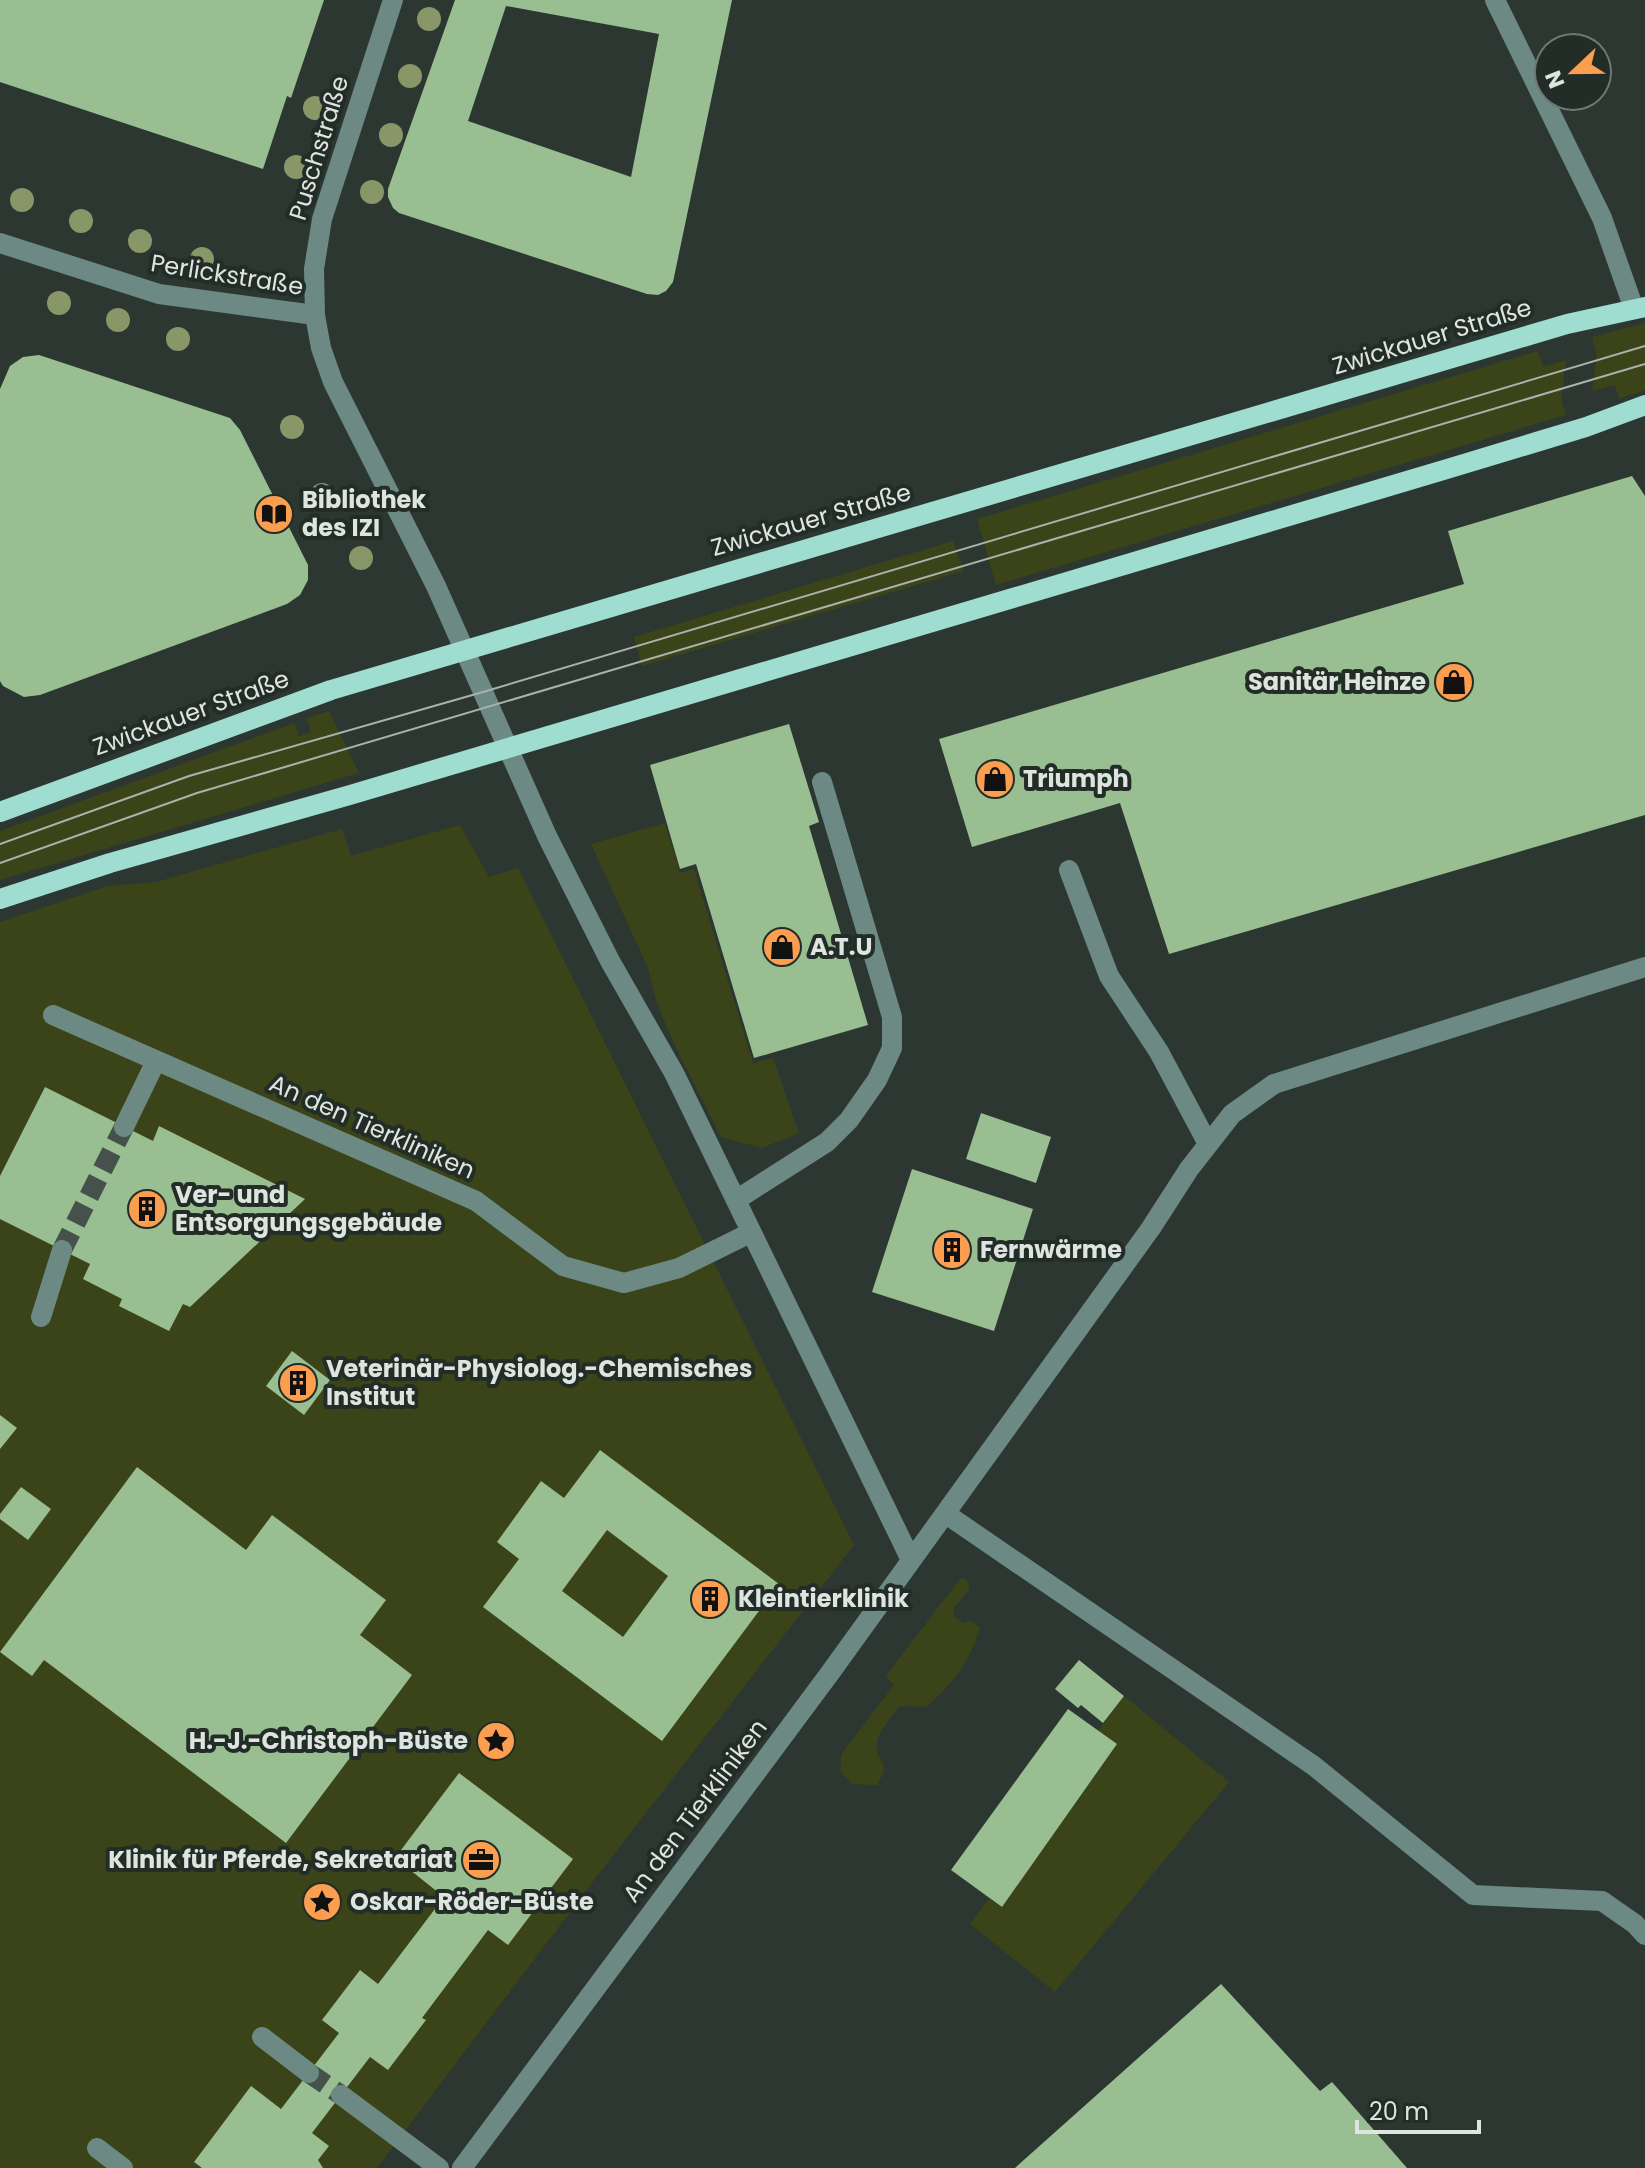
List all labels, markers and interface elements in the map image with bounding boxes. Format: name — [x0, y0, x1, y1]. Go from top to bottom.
north arrow — [1533, 32, 1613, 112]
text: N — [1537, 66, 1572, 93]
street label: Puschstraße — [281, 72, 356, 224]
street label: Perlickstraße — [148, 246, 306, 303]
street label: Zwickauer Straße — [1328, 291, 1535, 382]
street label: Zwickauer Straße — [707, 475, 915, 564]
place label: Bibliothek des IZI — [302, 483, 426, 544]
library icon: Bibliothek des IZI — [253, 493, 295, 535]
shop icon: Sanitär Heinze — [1433, 661, 1475, 703]
street label: Zwickauer Straße — [88, 662, 294, 763]
place label: Sanitär Heinze — [1248, 665, 1426, 698]
shop icon: Triumph — [974, 758, 1016, 800]
place label: Triumph — [1023, 762, 1129, 795]
shop icon: A.T.U — [761, 926, 803, 968]
place label: A.T.U — [810, 930, 872, 963]
street label: An den Tierkliniken — [264, 1066, 480, 1187]
place label: Ver- und Entsorgungsgebäude — [175, 1178, 442, 1239]
building icon: Ver- und Entsorgungsgebäude — [126, 1188, 168, 1230]
building icon: Fernwärme — [931, 1229, 973, 1271]
place label: Fernwärme — [980, 1233, 1122, 1266]
place label: Veterinär-Physiolog.-Chemisches Institut — [326, 1352, 752, 1413]
building icon: Veterinär-Physiolog.-Chemisches Institut — [277, 1362, 319, 1404]
building icon: Kleintierklinik — [689, 1578, 731, 1620]
place label: Kleintierklinik — [738, 1582, 909, 1615]
street label: An den Tierkliniken — [615, 1712, 774, 1909]
place icon: H.-J.-Christoph-Büste — [475, 1720, 517, 1762]
place label: H.-J.-Christoph-Büste — [189, 1724, 468, 1757]
office icon: Klinik für Pferde, Sekretariat — [460, 1839, 502, 1881]
place label: Klinik für Pferde, Sekretariat — [108, 1843, 453, 1876]
place icon: Oskar-Röder-Büste — [301, 1881, 343, 1923]
place label: Oskar-Röder-Büste — [350, 1885, 594, 1918]
scale bar — [1357, 2084, 1479, 2134]
text: 20 m — [1369, 2095, 1429, 2128]

